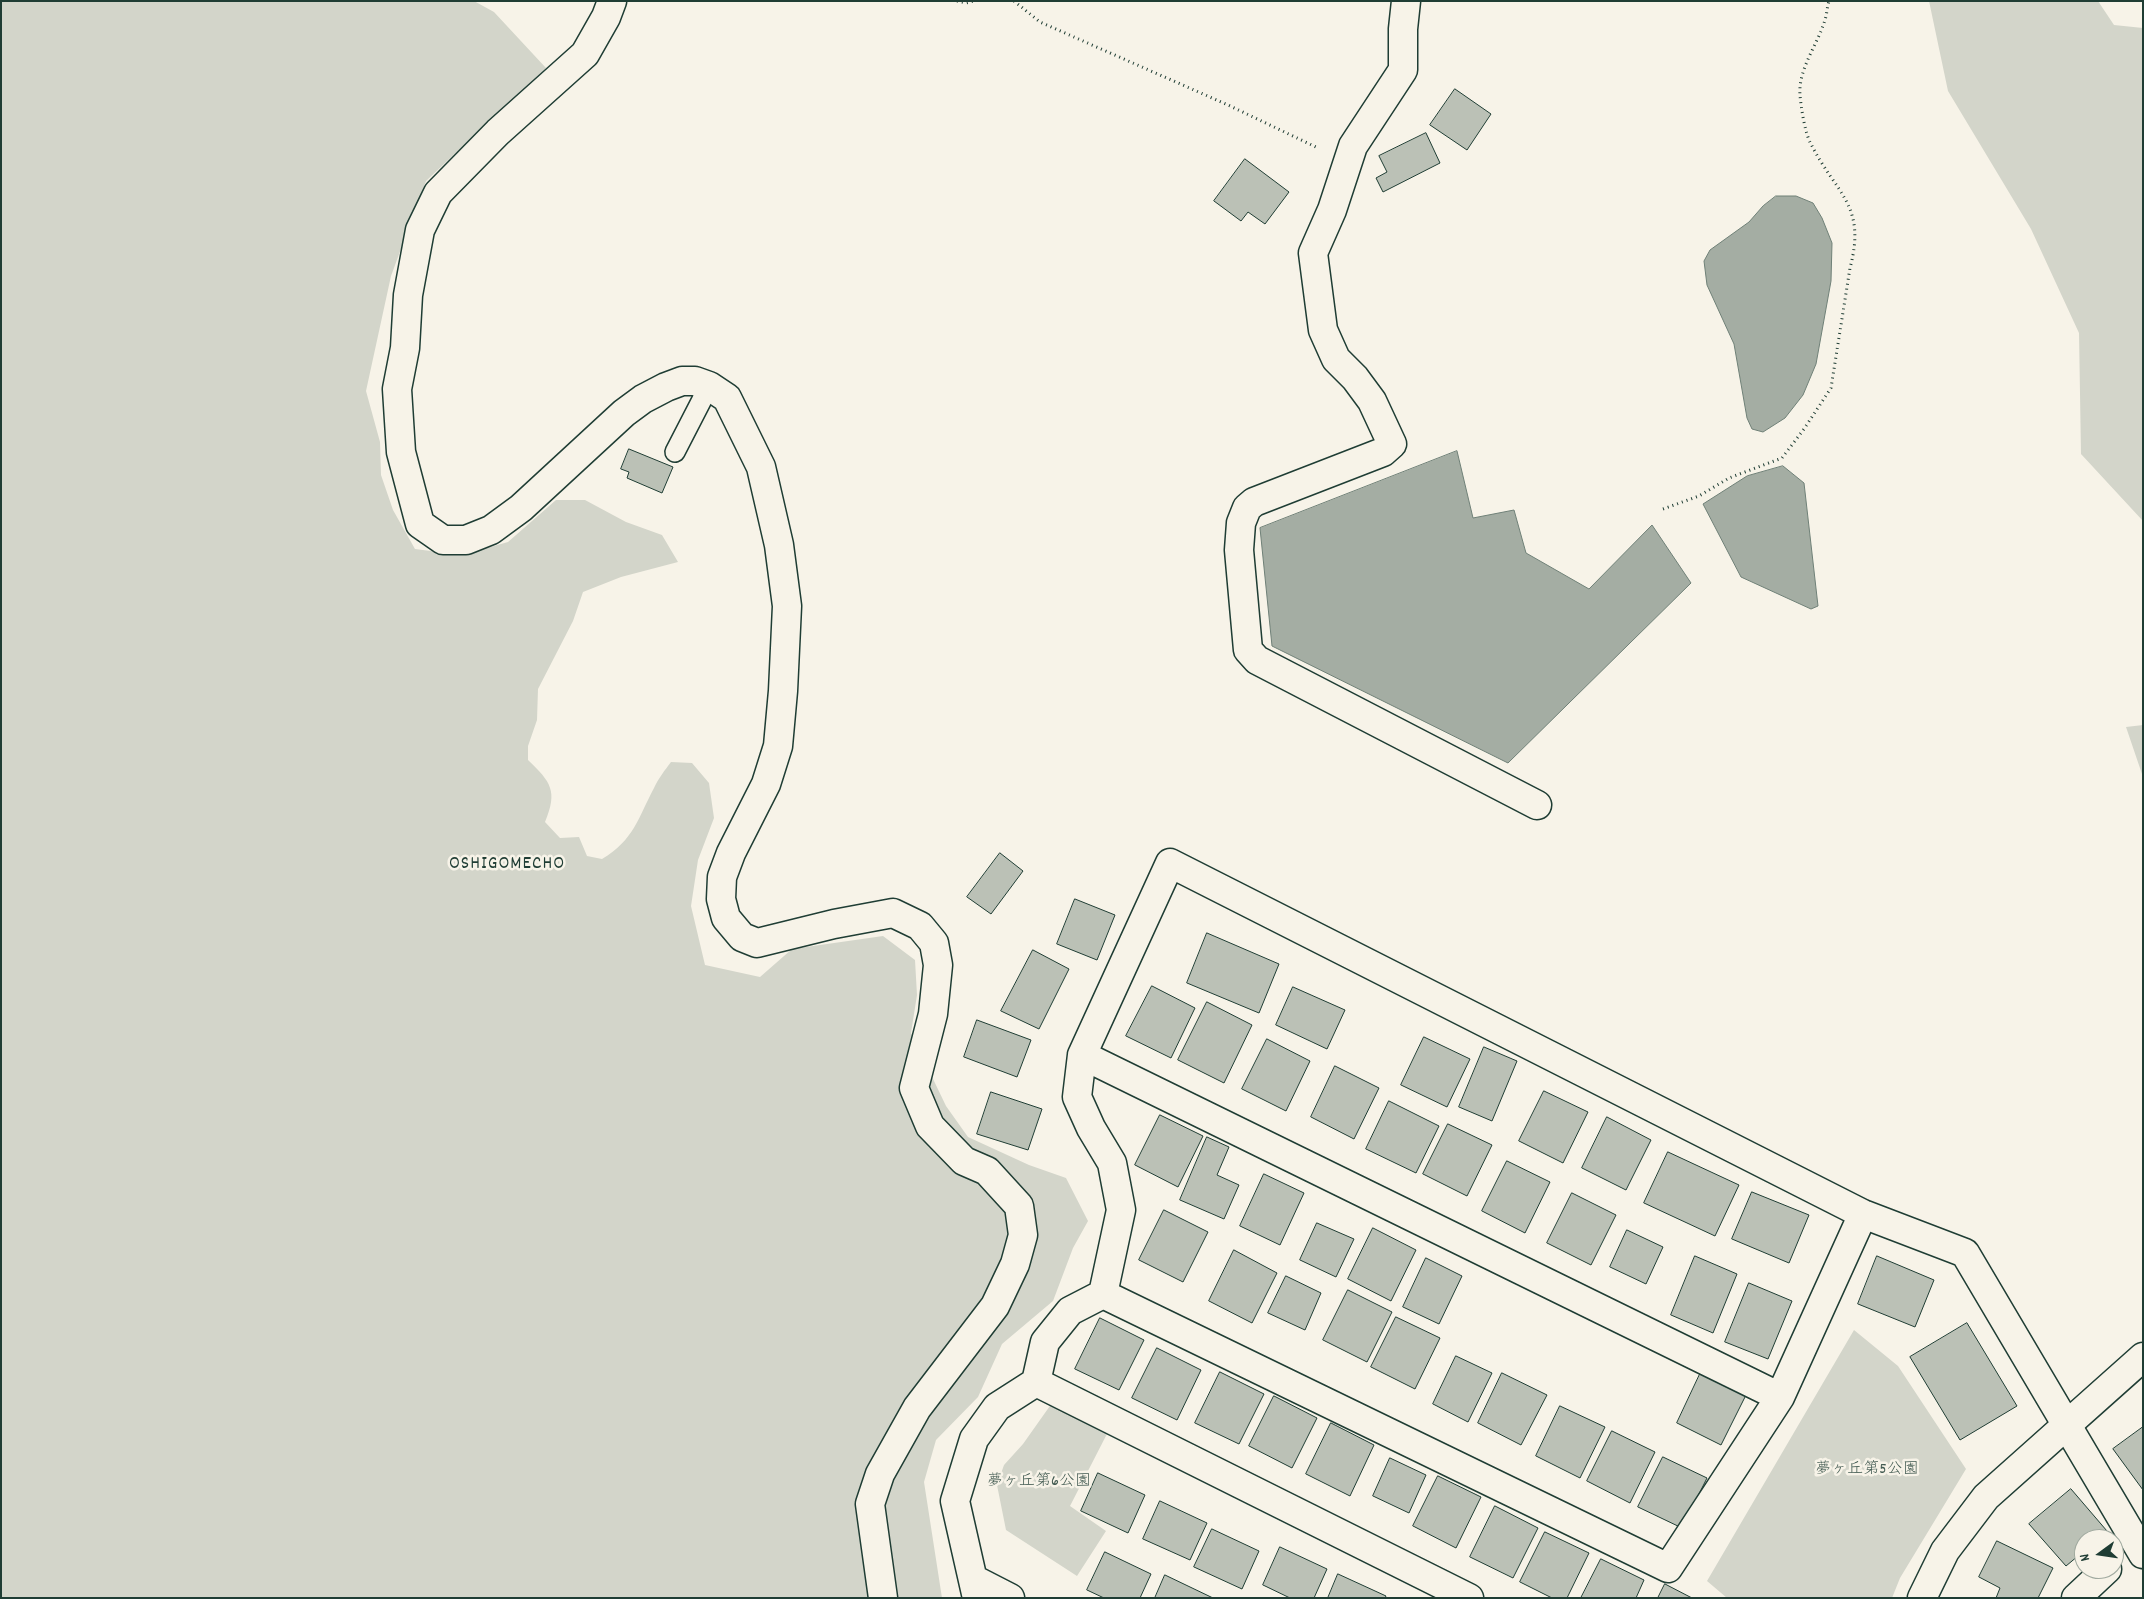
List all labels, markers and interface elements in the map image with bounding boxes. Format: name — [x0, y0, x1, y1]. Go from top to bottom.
district label: OSHIGOMECHO — [448, 854, 566, 876]
park label: 夢ヶ丘第5公園 — [1815, 1461, 1919, 1481]
park label: 夢ヶ丘第6公園 — [987, 1473, 1091, 1493]
north arrow — [2074, 1529, 2124, 1579]
text: N — [2075, 1552, 2096, 1563]

